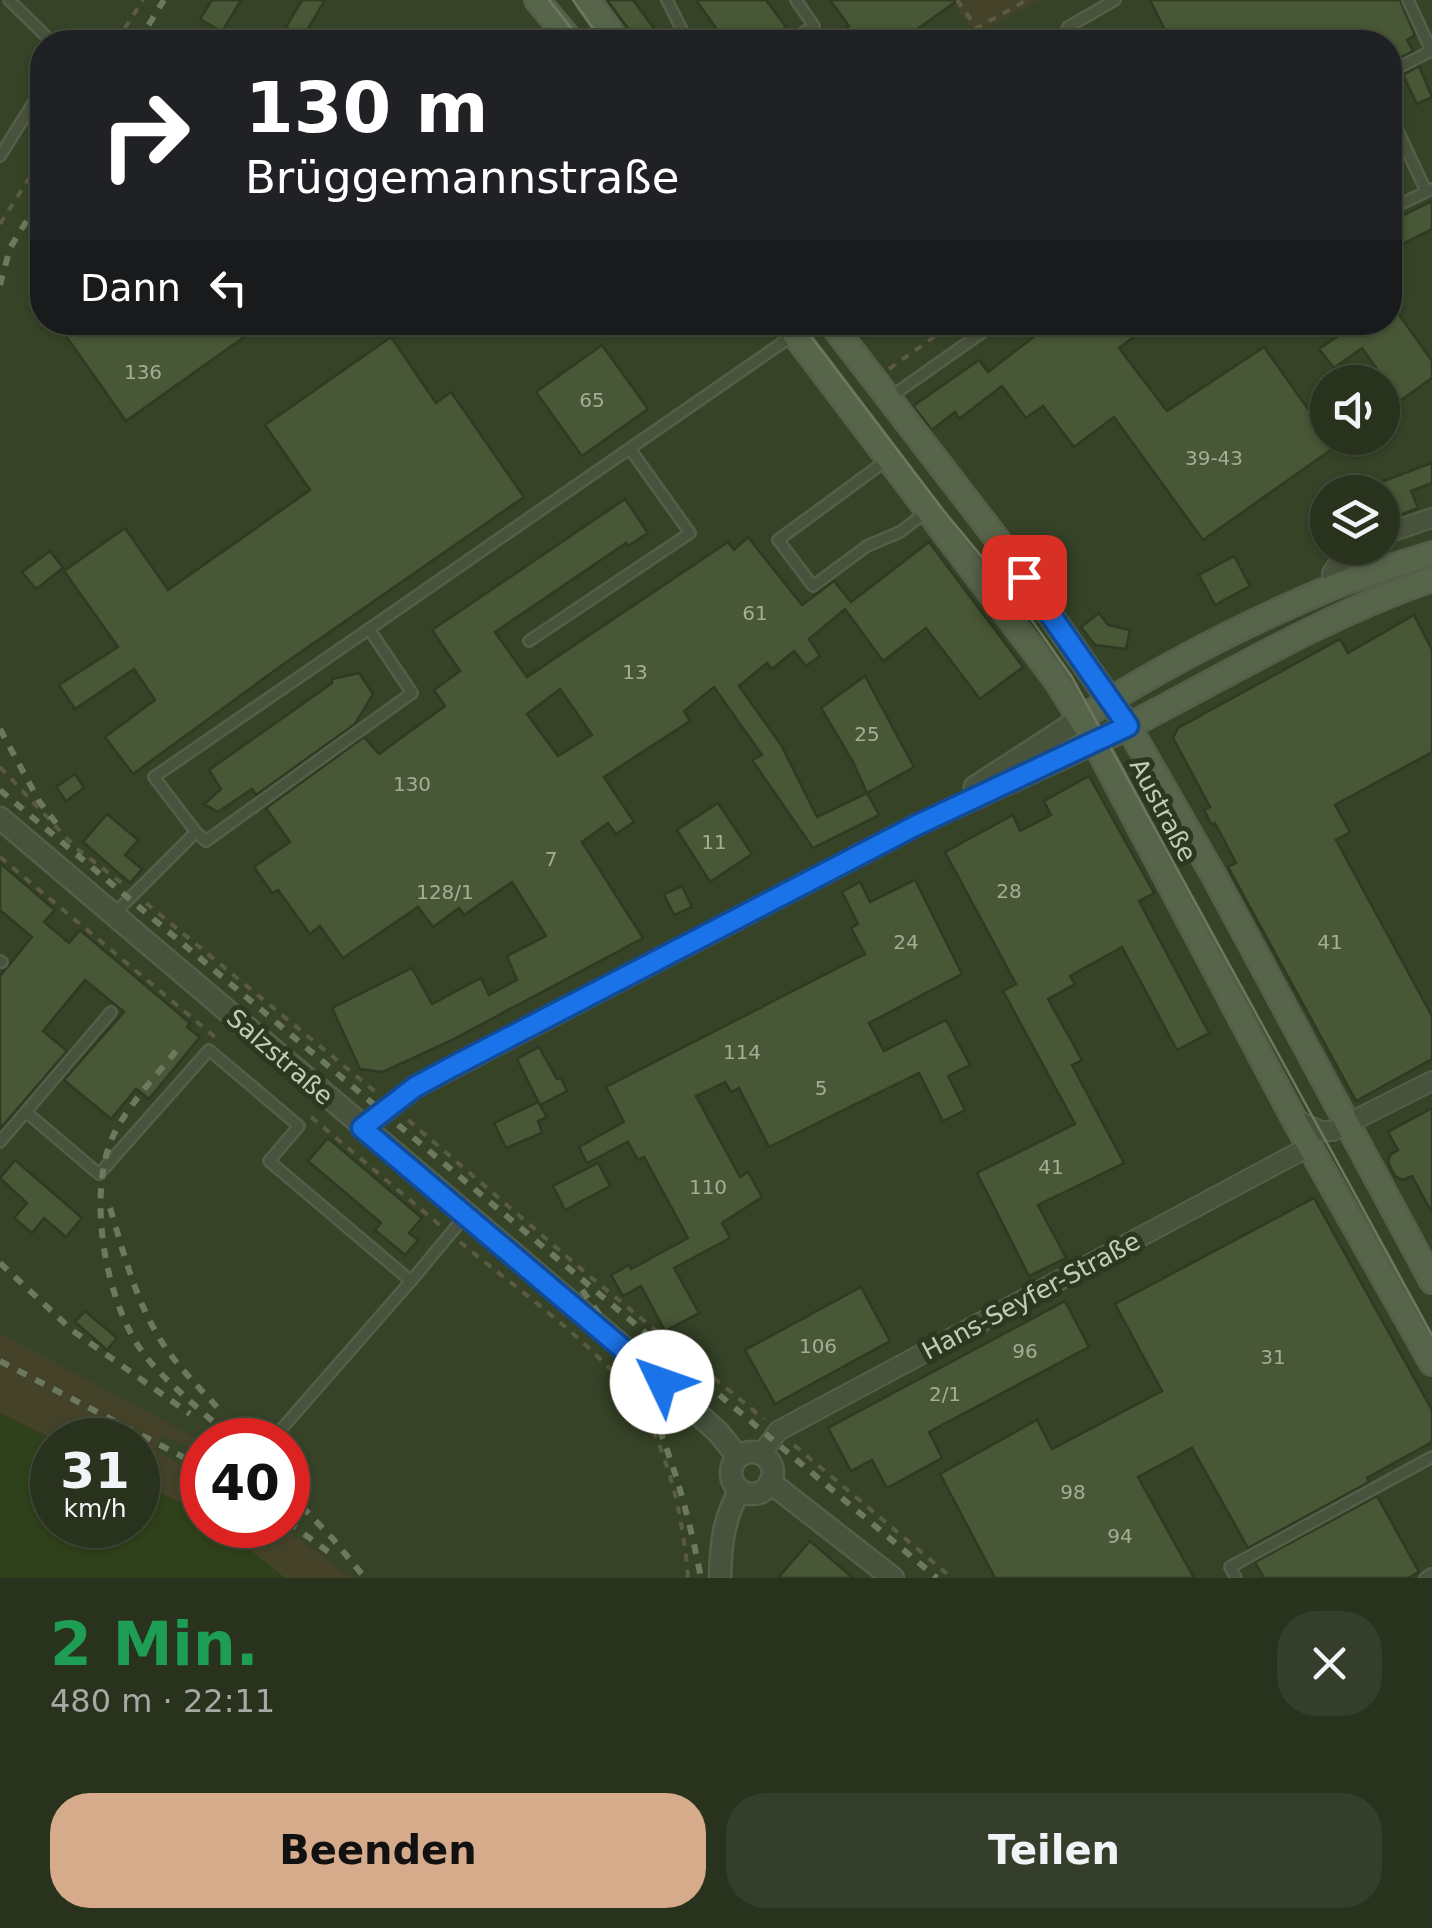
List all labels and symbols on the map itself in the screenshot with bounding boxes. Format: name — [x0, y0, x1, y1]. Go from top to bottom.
house number: 136 — [124, 360, 162, 384]
house number: 65 — [579, 388, 605, 412]
house number: 39-43 — [1185, 446, 1243, 470]
pin — [982, 535, 1067, 620]
house number: 61 — [742, 601, 768, 625]
house number: 13 — [622, 660, 648, 684]
house number: 25 — [854, 722, 880, 746]
street label: Austraße — [1124, 754, 1202, 866]
house number: 130 — [393, 772, 431, 796]
house number: 11 — [701, 830, 727, 854]
house number: 7 — [545, 847, 557, 871]
house number: 28 — [996, 879, 1022, 903]
house number: 128/1 — [416, 880, 474, 904]
house number: 24 — [893, 930, 919, 954]
house number: 41 — [1317, 930, 1343, 954]
street label: Salzstraße — [221, 1003, 339, 1111]
house number: 114 — [723, 1040, 761, 1064]
house number: 5 — [815, 1076, 827, 1100]
house number: 41 — [1038, 1155, 1064, 1179]
house number: 110 — [689, 1175, 727, 1199]
street label: Hans-Seyfer-Straße — [917, 1226, 1145, 1366]
position arrow — [610, 1330, 714, 1434]
house number: 106 — [799, 1334, 837, 1358]
house number: 96 — [1012, 1339, 1038, 1363]
house number: 31 — [1260, 1345, 1286, 1369]
house number: 2/1 — [929, 1382, 961, 1406]
speed limit sign: 40 — [180, 1418, 310, 1548]
house number: 98 — [1060, 1480, 1086, 1504]
house number: 94 — [1107, 1524, 1133, 1548]

